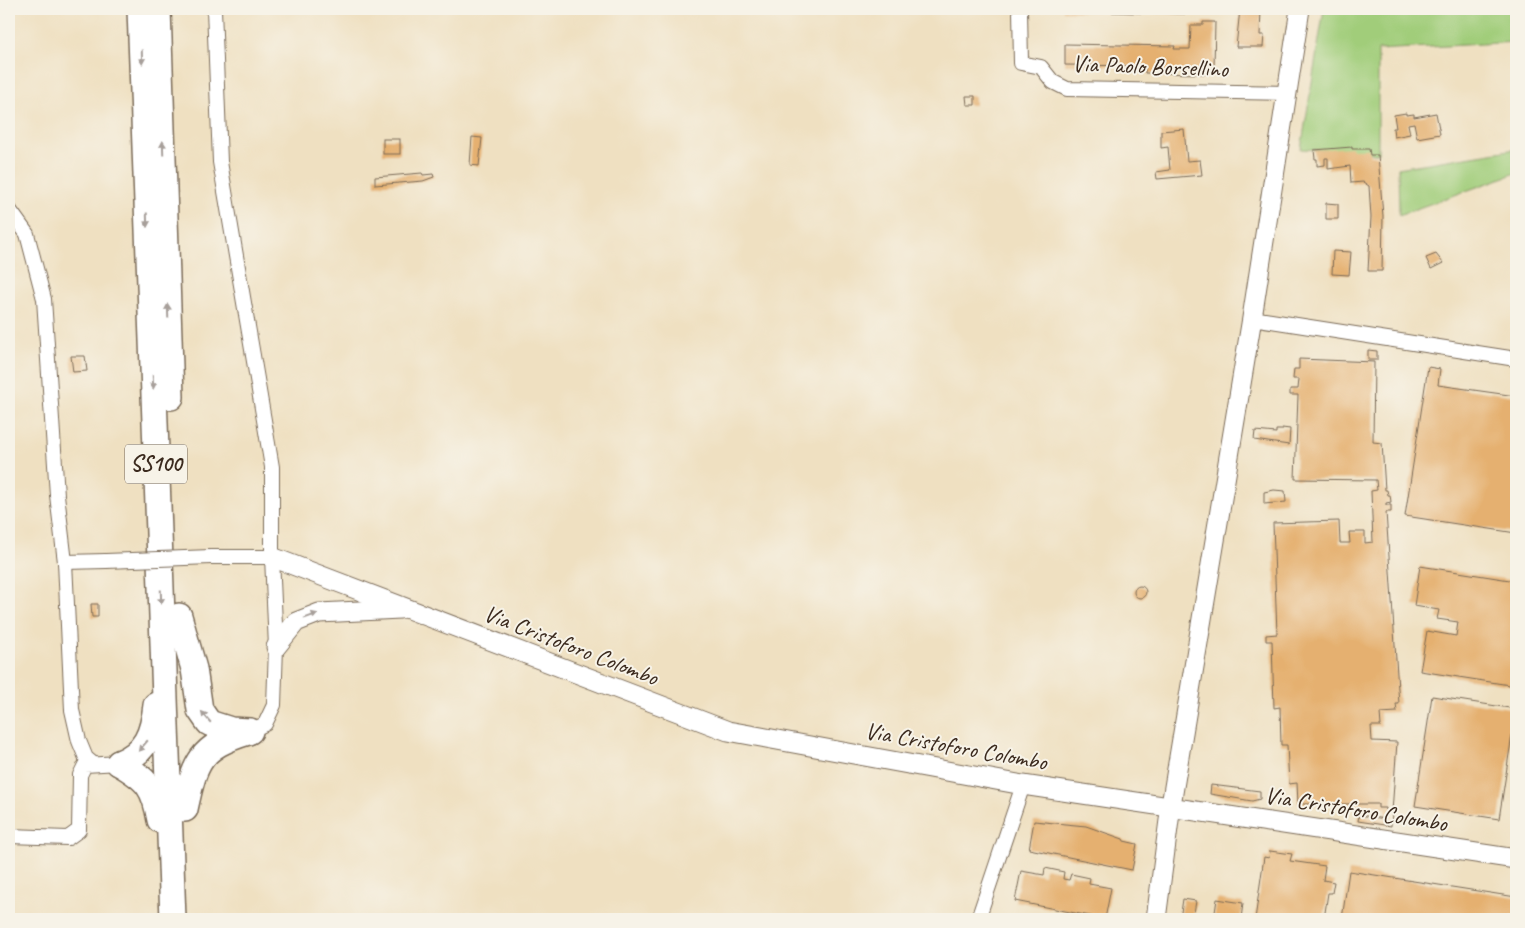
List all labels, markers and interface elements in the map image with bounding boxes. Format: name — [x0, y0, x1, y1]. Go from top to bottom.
street label: Via Paolo Borsellino — [1072, 48, 1230, 84]
one-way arrow — [138, 50, 146, 66]
one-way arrow — [159, 140, 167, 156]
one-way arrow — [144, 212, 152, 228]
one-way arrow — [164, 303, 172, 319]
one-way arrow — [150, 375, 158, 391]
road number: SS100 — [125, 444, 187, 484]
one-way arrow — [157, 589, 165, 605]
street label: Via Cristoforo Colombo — [480, 598, 664, 693]
one-way arrow — [304, 612, 319, 620]
one-way arrow — [200, 711, 211, 724]
street label: Via Cristoforo Colombo — [863, 715, 1051, 777]
one-way arrow — [138, 740, 149, 752]
street label: Via Cristoforo Colombo — [1263, 780, 1451, 838]

